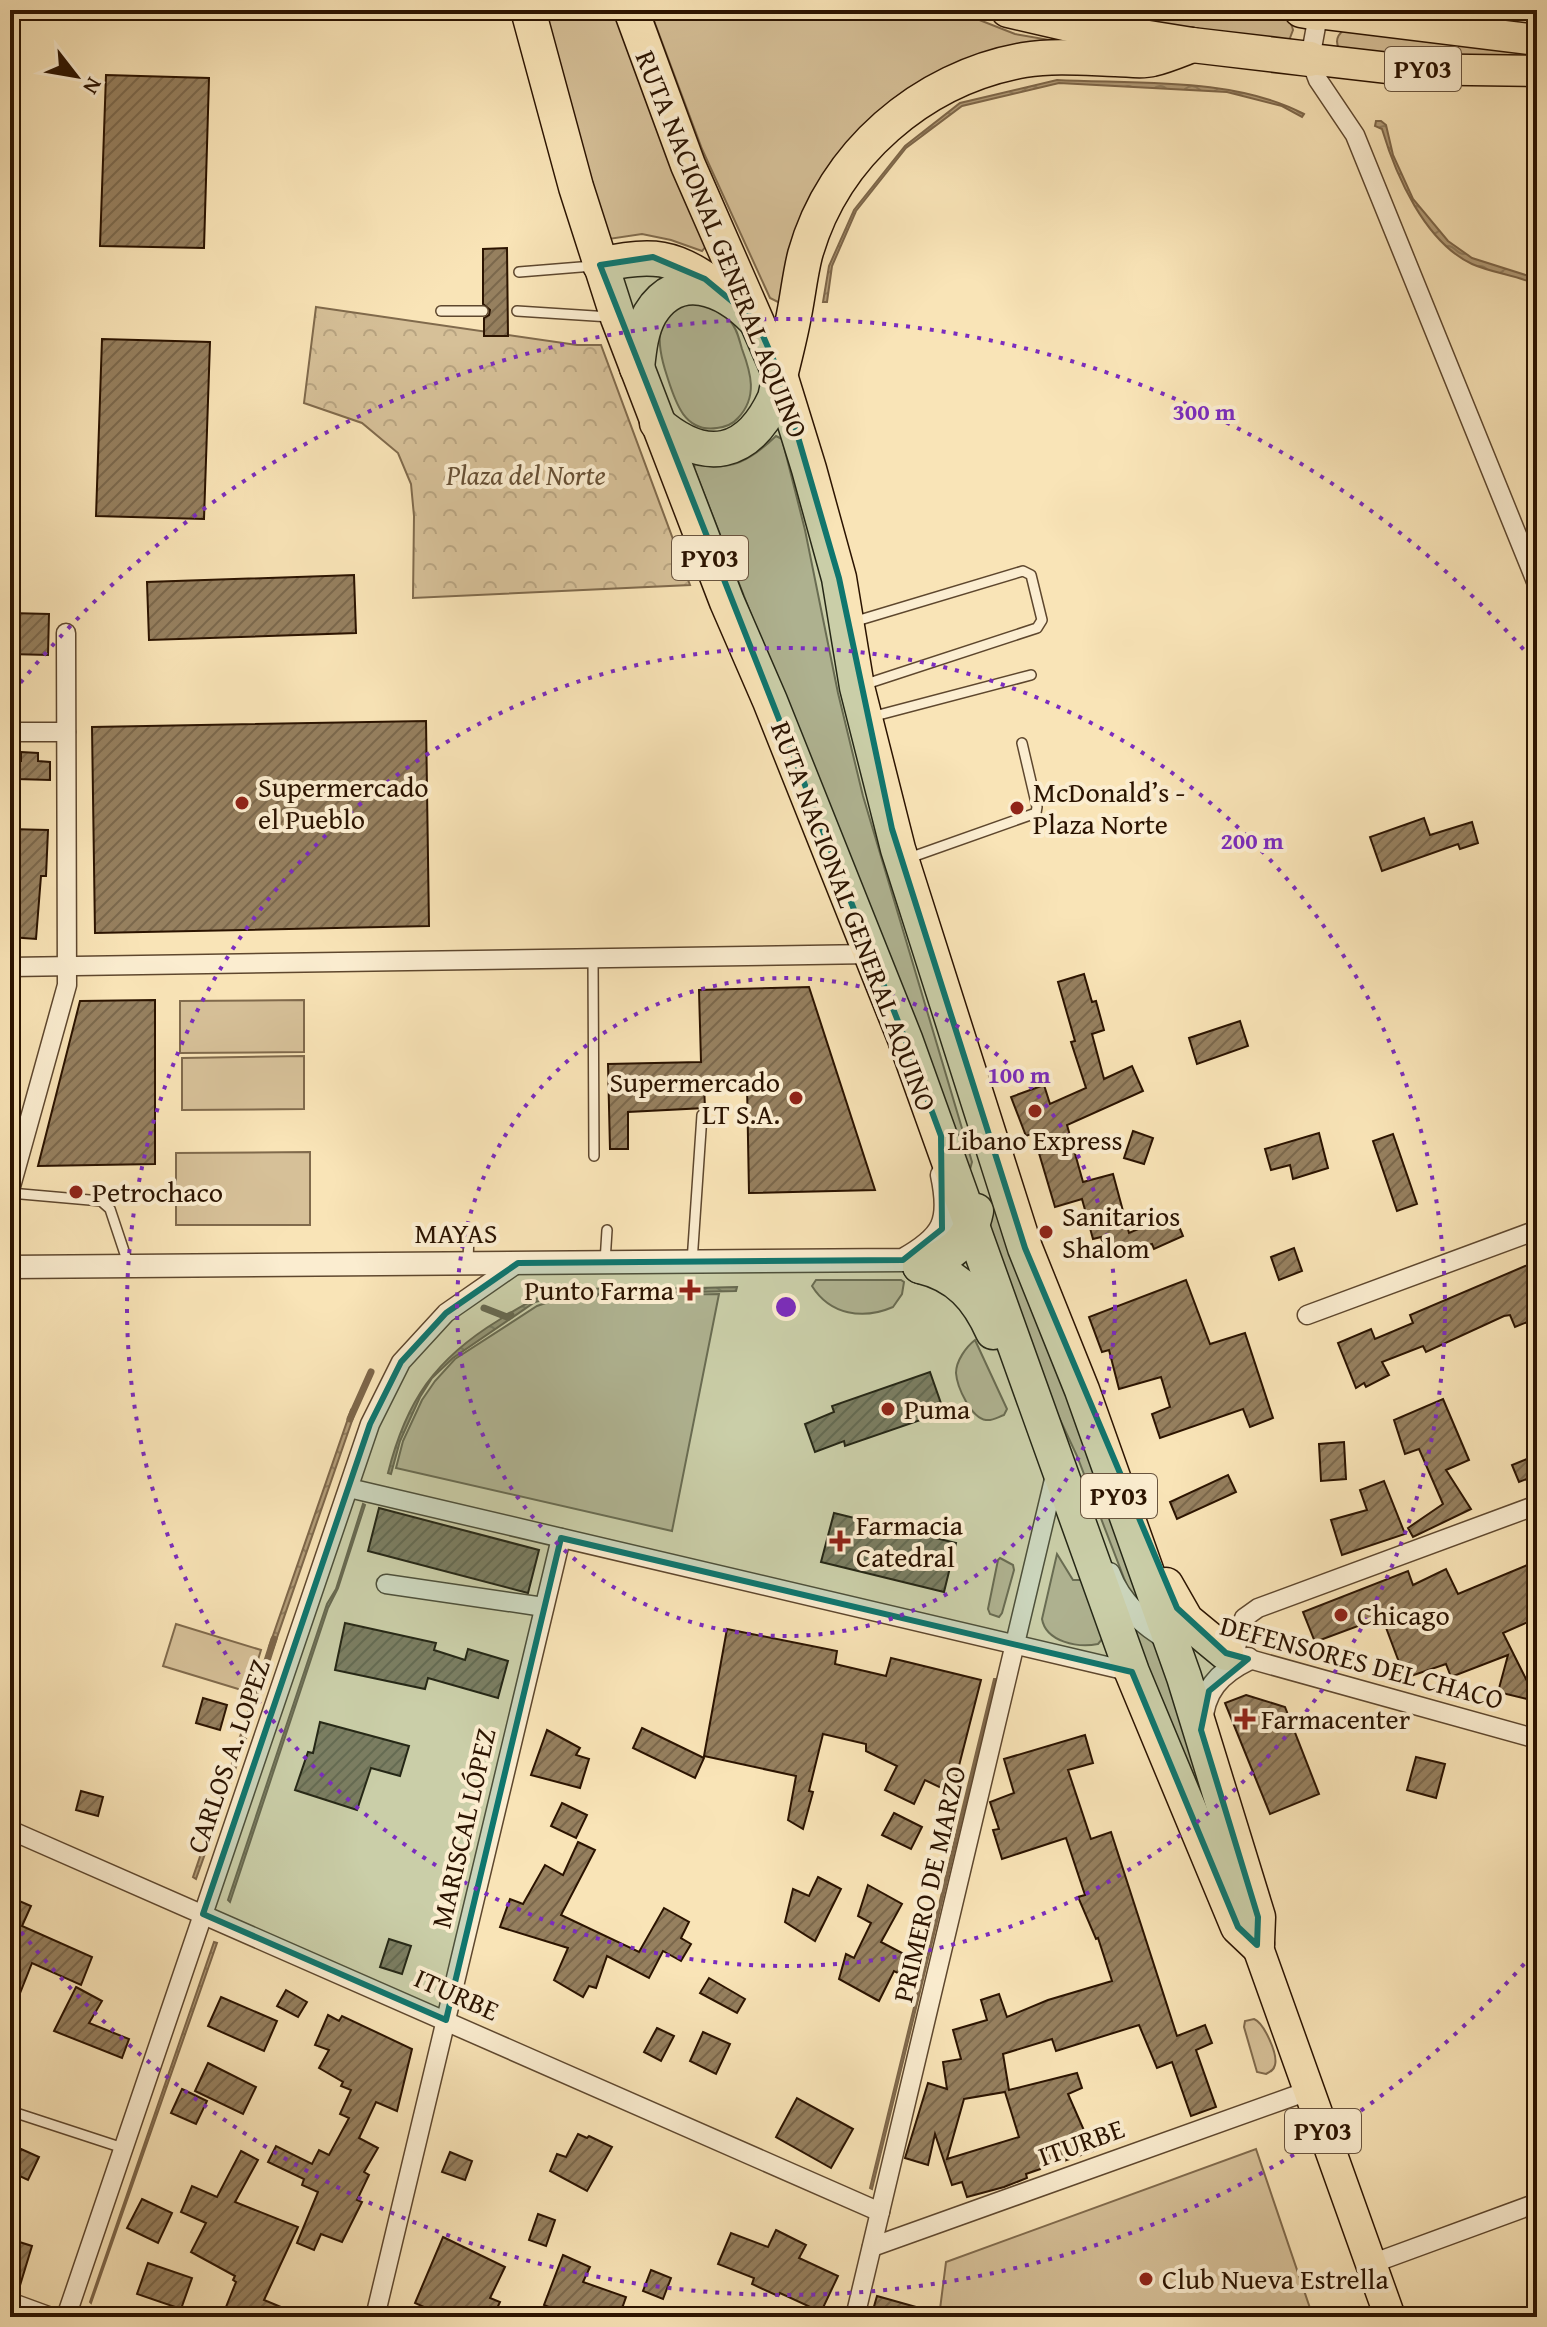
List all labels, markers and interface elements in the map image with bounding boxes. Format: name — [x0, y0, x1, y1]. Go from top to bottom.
north arrow — [36, 36, 116, 116]
street label: RUTA NACIONAL GENERAL AQUINO — [626, 44, 819, 444]
road number: PY03 — [1385, 47, 1461, 91]
text: N — [75, 72, 111, 101]
text: 300 m — [1172, 394, 1236, 429]
park label: Plaza del Norte — [445, 454, 606, 495]
road number: PY03 — [672, 536, 748, 580]
street label: RUTA NACIONAL GENERAL AQUINO — [761, 715, 948, 1117]
place label: Supermercado el Pueblo — [258, 766, 429, 839]
place label: McDonald’s - Plaza Norte — [1033, 771, 1185, 844]
marker: Supermercado el Pueblo — [233, 794, 251, 812]
marker: McDonald’s - Plaza Norte — [1008, 799, 1026, 817]
text: 200 m — [1220, 823, 1284, 858]
text: 100 m — [987, 1057, 1051, 1092]
place label: Supermercado LT S.A. — [609, 1061, 780, 1134]
marker: Supermercado LT S.A. — [787, 1089, 805, 1107]
marker: Libano Express — [1026, 1102, 1044, 1120]
place label: Libano Express — [947, 1119, 1123, 1160]
place label: Petrochaco — [92, 1171, 223, 1212]
marker: Petrochaco — [67, 1183, 85, 1201]
place label: Sanitarios Shalom — [1062, 1195, 1180, 1268]
street label: MAYAS — [415, 1212, 497, 1253]
marker: Sanitarios Shalom — [1037, 1223, 1055, 1241]
place label: Punto Farma — [524, 1269, 675, 1310]
marker: Punto Farma — [681, 1281, 699, 1299]
centre of rings — [772, 1293, 800, 1321]
place label: Puma — [904, 1388, 971, 1429]
marker: Puma — [879, 1400, 897, 1418]
road number: PY03 — [1081, 1474, 1157, 1518]
place label: Farmacia Catedral — [856, 1504, 964, 1577]
marker: Farmacia Catedral — [831, 1532, 849, 1550]
place label: Chicago — [1357, 1594, 1450, 1635]
street label: DEFENSORES DEL CHACO — [1216, 1604, 1508, 1719]
marker: Chicago — [1332, 1606, 1350, 1624]
street label: CARLOS A. LOPEZ — [175, 1653, 280, 1858]
place label: Farmacenter — [1261, 1698, 1411, 1739]
marker: Farmacenter — [1236, 1710, 1254, 1728]
street label: MARISCAL LÓPEZ — [420, 1724, 505, 1932]
street label: PRIMERO DE MARZO — [881, 1762, 976, 2006]
street label: ITURBE — [408, 1957, 506, 2030]
street label: ITURBE — [1032, 2107, 1130, 2176]
road number: PY03 — [1285, 2109, 1361, 2153]
place label: Club Nueva Estrella — [1162, 2258, 1389, 2299]
marker: Club Nueva Estrella — [1137, 2270, 1155, 2288]

